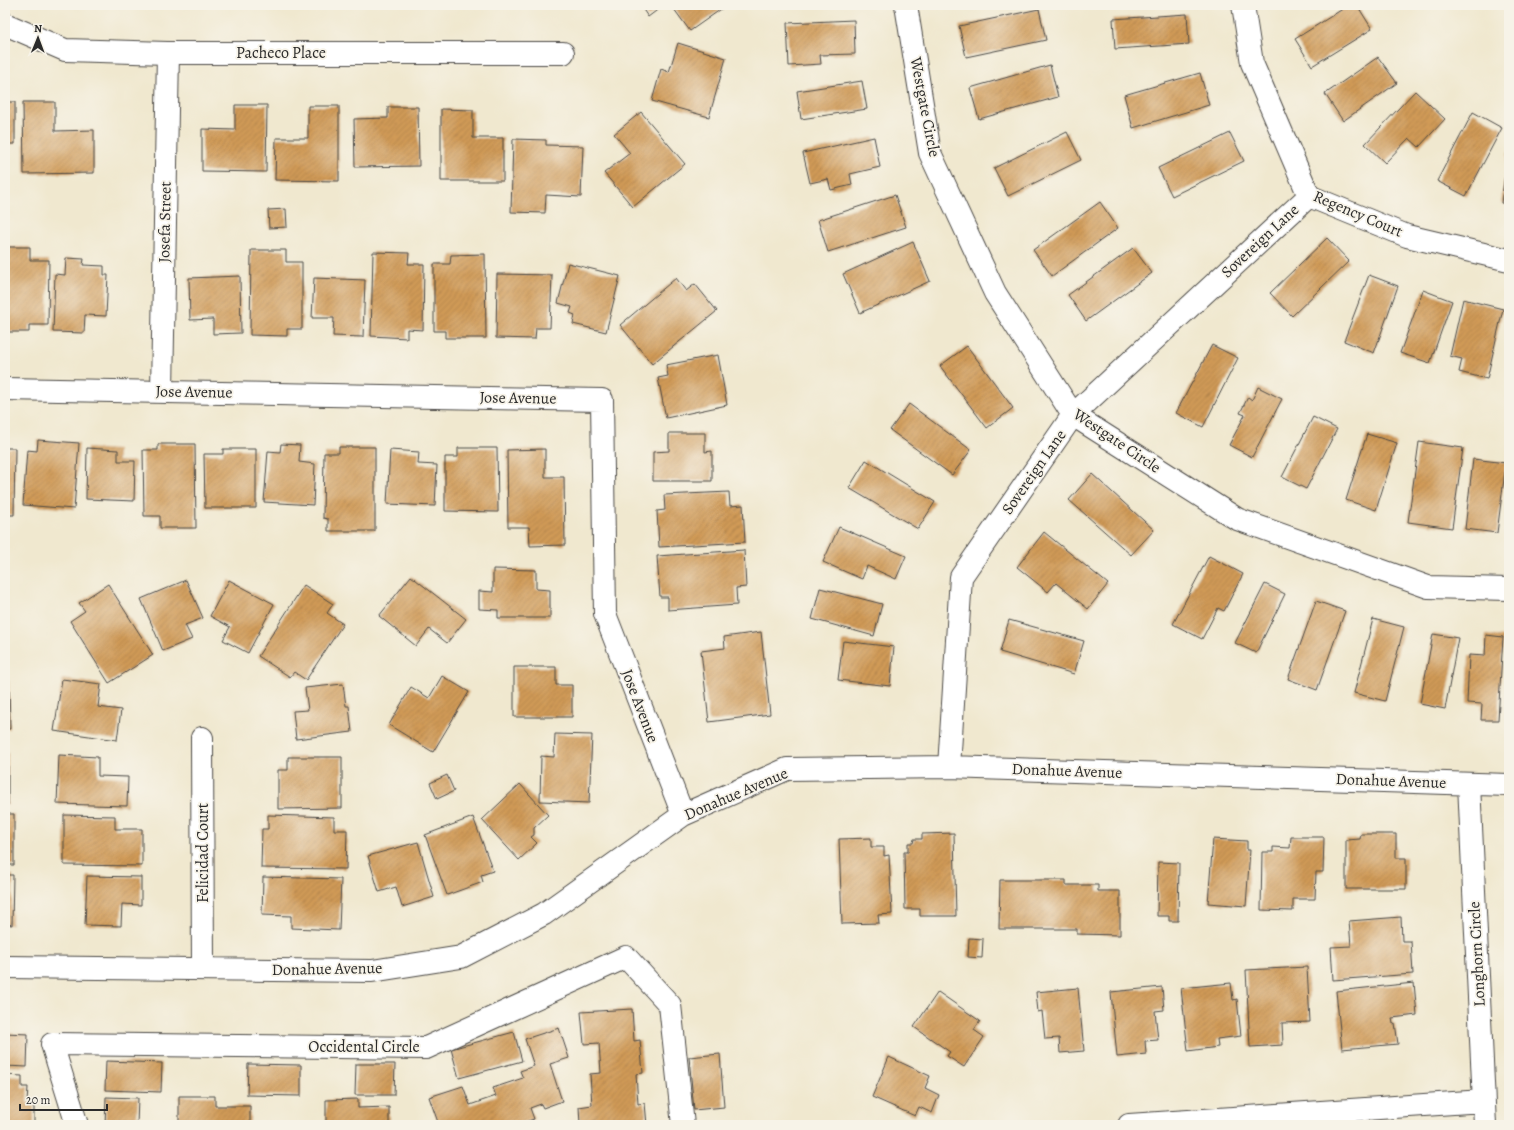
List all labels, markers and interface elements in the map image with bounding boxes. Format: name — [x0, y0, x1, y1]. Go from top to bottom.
north arrow — [18, 18, 58, 58]
text: N — [34, 21, 42, 36]
street label: Pacheco Place — [236, 42, 326, 64]
street label: Westgate Circle — [904, 54, 945, 159]
street label: Josefa Street — [153, 181, 177, 263]
street label: Regency Court — [1310, 185, 1406, 243]
street label: Sovereign Lane — [1216, 199, 1304, 283]
street label: Jose Avenue — [155, 380, 233, 404]
street label: Jose Avenue — [479, 386, 557, 410]
street label: Westgate Circle — [1068, 403, 1165, 479]
street label: Sovereign Lane — [997, 425, 1071, 519]
street label: Jose Avenue — [616, 666, 664, 746]
street label: Donahue Avenue — [1011, 758, 1123, 784]
street label: Donahue Avenue — [681, 762, 791, 826]
street label: Donahue Avenue — [1335, 768, 1447, 794]
street label: Felicidad Court — [192, 803, 214, 903]
street label: Longhorn Circle — [1463, 901, 1491, 1007]
street label: Donahue Avenue — [272, 957, 382, 981]
street label: Occidental Circle — [308, 1036, 420, 1058]
scale bar — [20, 1086, 107, 1112]
text: 20 m — [26, 1092, 50, 1108]

